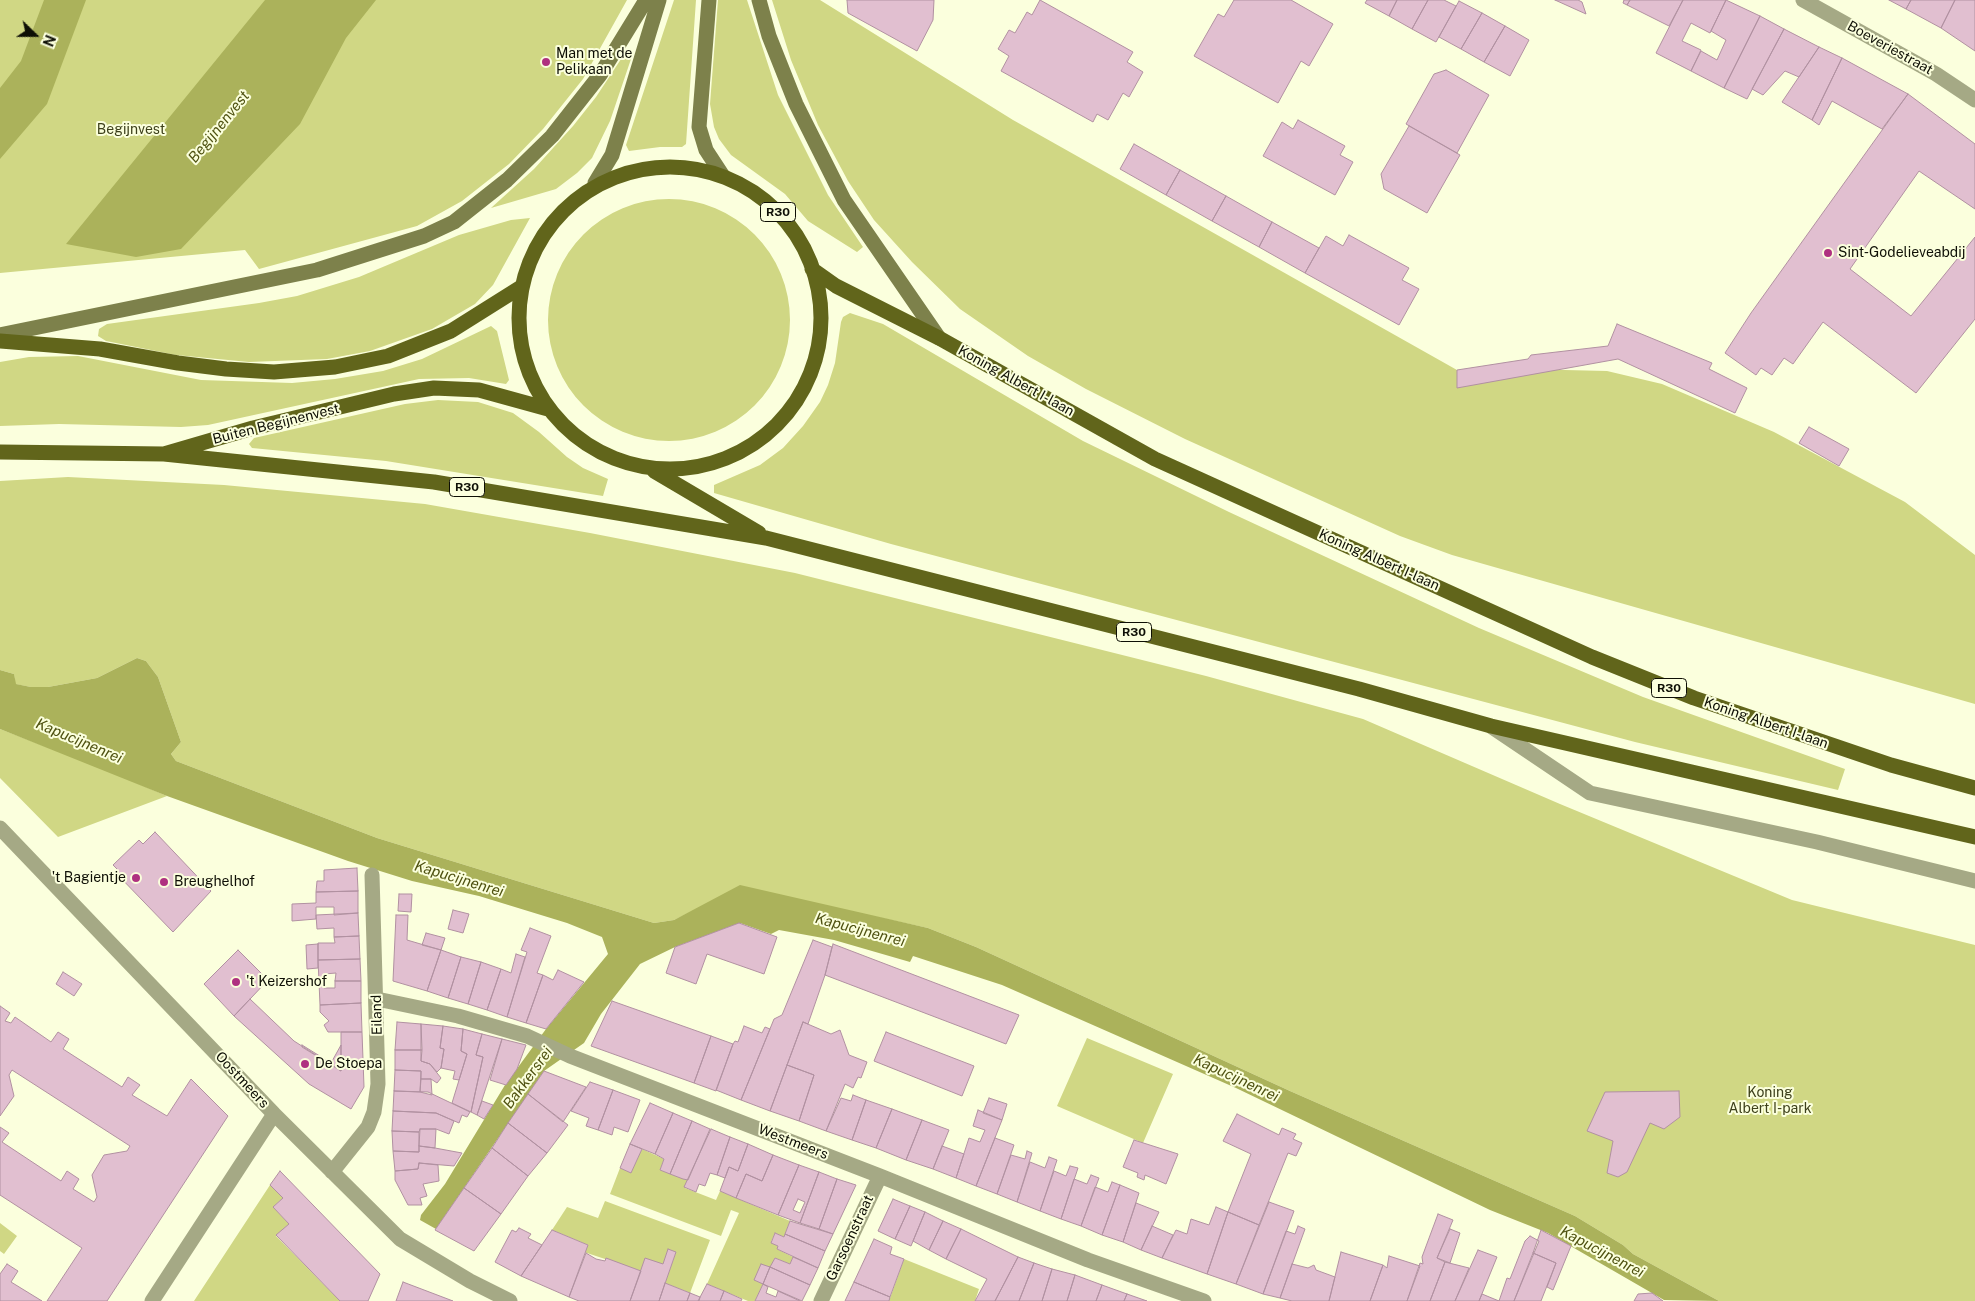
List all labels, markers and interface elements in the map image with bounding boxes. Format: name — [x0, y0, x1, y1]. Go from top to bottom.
north arrow — [10, 10, 60, 60]
street label: Boeveriestraat — [1844, 18, 1936, 78]
text: N — [39, 33, 58, 49]
place label: Man met de Pelikaan — [556, 46, 632, 78]
marker: Man met de Pelikaan — [540, 56, 552, 68]
water label: Begijnenvest — [185, 88, 253, 166]
park label: Begijnvest — [97, 122, 165, 138]
road number: R30 — [760, 202, 796, 222]
place label: Sint-Godelieveabdij — [1838, 245, 1965, 261]
marker: Sint-Godelieveabdij — [1822, 247, 1834, 259]
street label: Koning Albert I-laan — [955, 342, 1077, 420]
street label: Buiten Begijnenvest — [211, 400, 341, 448]
road number: R30 — [450, 478, 484, 497]
street label: Koning Albert I-laan — [1316, 526, 1442, 594]
road number: R30 — [1116, 622, 1152, 642]
road number: R30 — [1652, 678, 1686, 698]
street label: Koning Albert I-laan — [1702, 694, 1830, 752]
water label: Kapucijnenrei — [33, 715, 125, 767]
water label: Kapucijnenrei — [412, 857, 506, 901]
place label: 't Bagientje — [52, 870, 126, 886]
marker: 't Bagientje — [130, 872, 142, 884]
place label: Breughelhof — [174, 874, 255, 890]
marker: Breughelhof — [158, 876, 170, 888]
water label: Kapucijnenrei — [813, 909, 907, 951]
place label: 't Keizershof — [246, 974, 327, 990]
marker: 't Keizershof — [230, 976, 242, 988]
street label: Eiland — [368, 995, 386, 1035]
water label: Bakkersrei — [500, 1044, 556, 1112]
street label: Oostmeers — [212, 1048, 272, 1112]
water label: Kapucijnenrei — [1190, 1050, 1282, 1106]
place label: De Stoepa — [315, 1056, 382, 1072]
marker: De Stoepa — [299, 1058, 311, 1070]
park label: Koning Albert I-park — [1728, 1085, 1812, 1118]
street label: Westmeers — [756, 1121, 830, 1163]
street label: Garsoenstraat — [823, 1193, 877, 1283]
water label: Kapucijnenrei — [1557, 1222, 1647, 1282]

